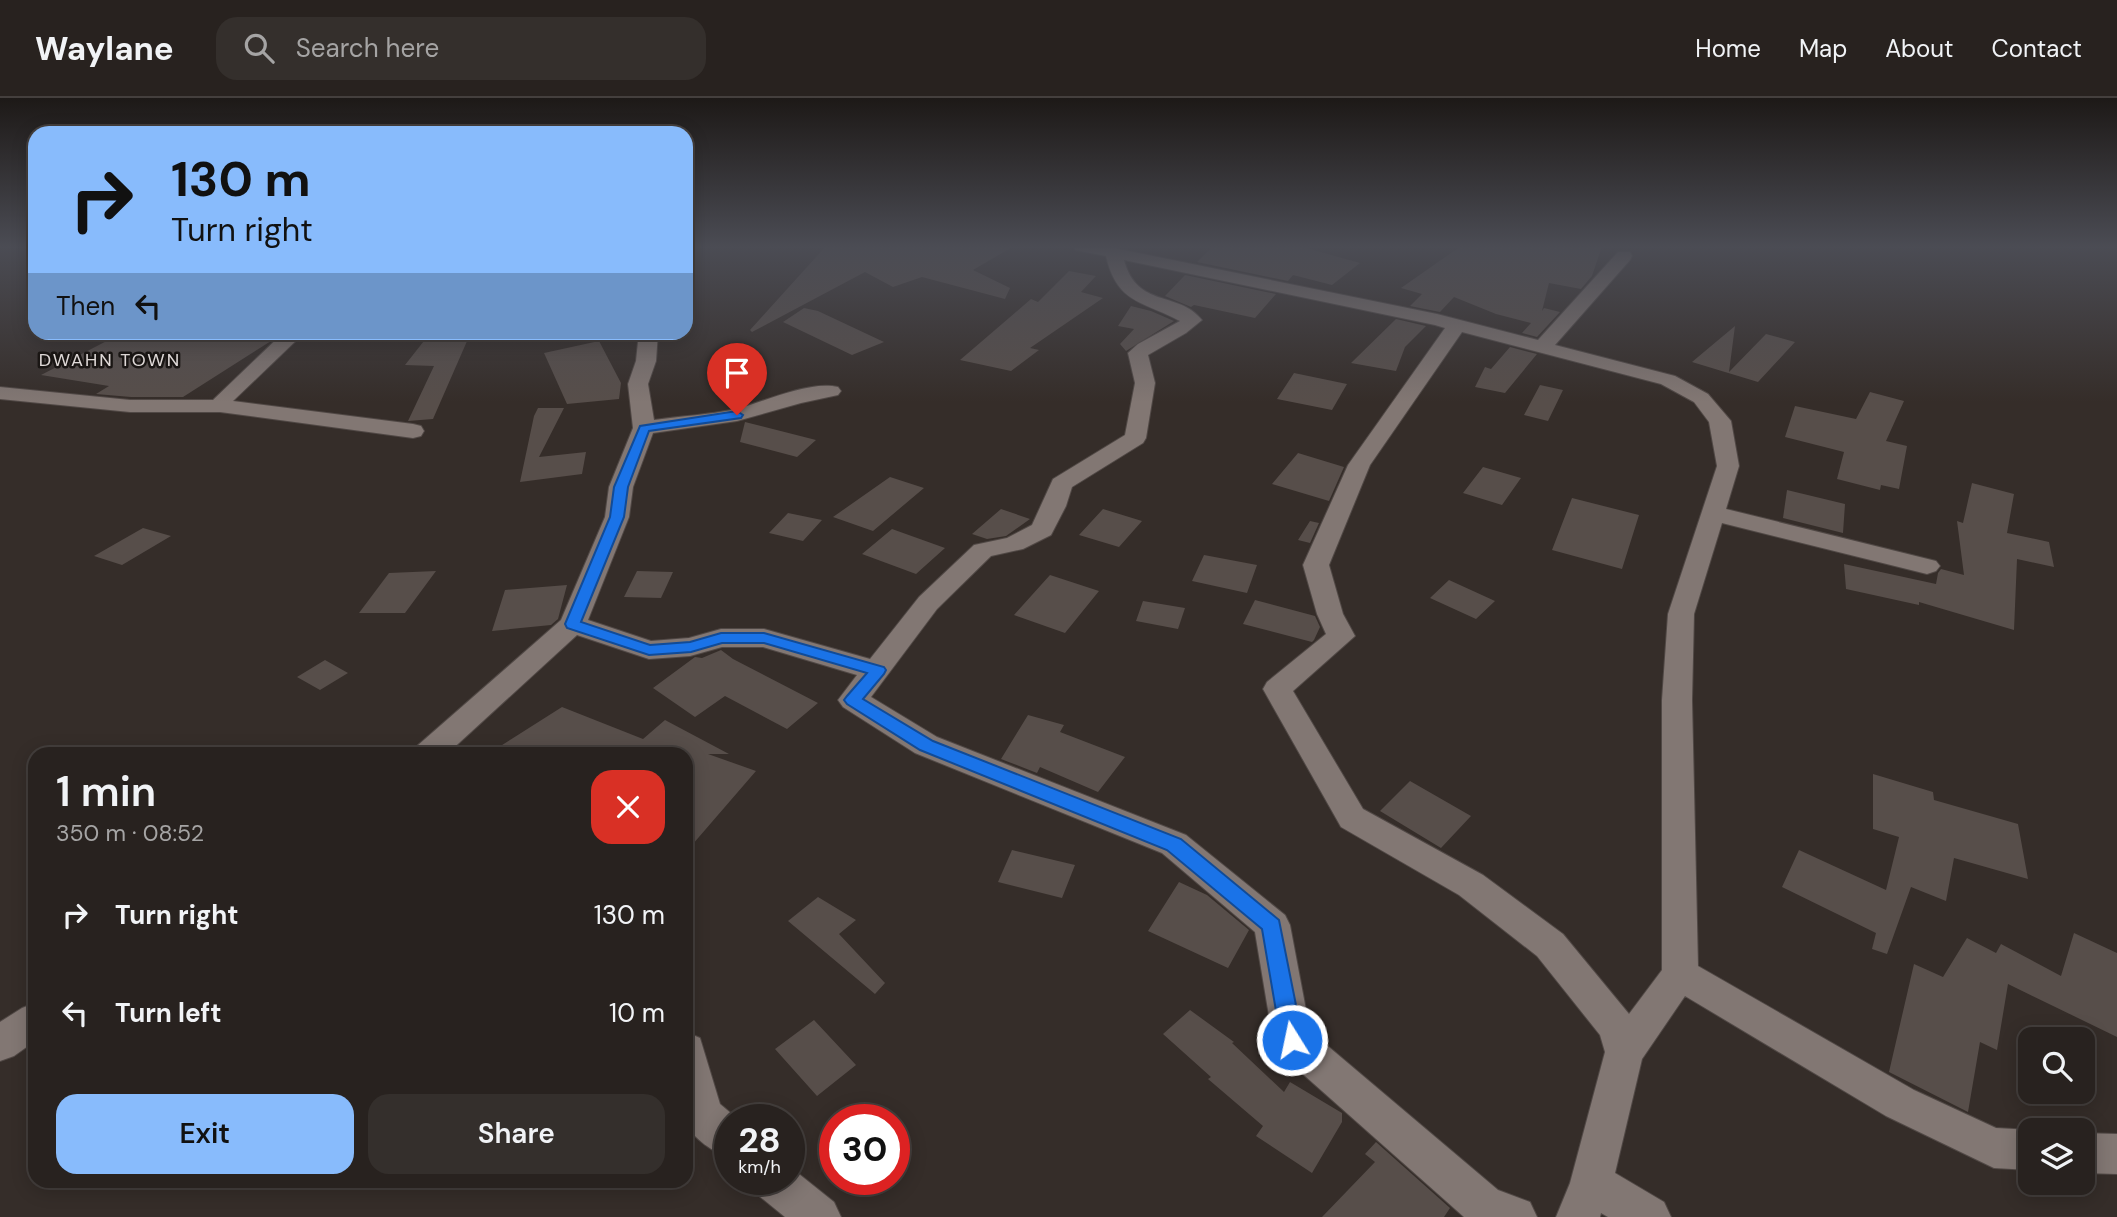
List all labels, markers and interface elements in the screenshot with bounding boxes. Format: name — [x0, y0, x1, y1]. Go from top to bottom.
search box — [216, 17, 706, 80]
text: Waylane — [35, 27, 174, 70]
icon: search — [240, 29, 278, 67]
text: Search here — [296, 31, 439, 65]
text: Home — [1695, 33, 1761, 64]
text: Map — [1799, 33, 1847, 64]
text: About — [1885, 33, 1954, 64]
text: Contact — [1992, 33, 2082, 64]
text: 130 m — [171, 147, 311, 211]
icon: right — [56, 154, 147, 245]
text: Turn right — [171, 209, 313, 251]
icon: left — [129, 287, 167, 325]
text: Then — [56, 289, 115, 323]
pin — [707, 343, 767, 415]
district label: DWAHN TOWN — [39, 348, 181, 372]
icon: arrive — [718, 354, 756, 392]
text: 1 min — [56, 764, 156, 819]
button: close — [591, 770, 665, 844]
text: 350 m · 08:52 — [56, 818, 204, 848]
icon: right — [56, 896, 94, 934]
text: Turn right — [115, 898, 239, 932]
text: 130 m — [594, 898, 665, 932]
icon: left — [56, 994, 94, 1032]
text: Turn left — [115, 996, 222, 1030]
text: 10 m — [609, 996, 665, 1030]
position arrow — [1255, 1003, 1329, 1077]
map controls — [2018, 1027, 2095, 1195]
button: search — [2018, 1027, 2095, 1104]
button: Exit — [56, 1094, 354, 1174]
button: Share — [368, 1094, 665, 1174]
speed limit sign: 30 — [819, 1104, 910, 1195]
text: 28 — [738, 1117, 781, 1163]
button: layers — [2018, 1118, 2095, 1195]
text: km/h — [738, 1155, 781, 1179]

